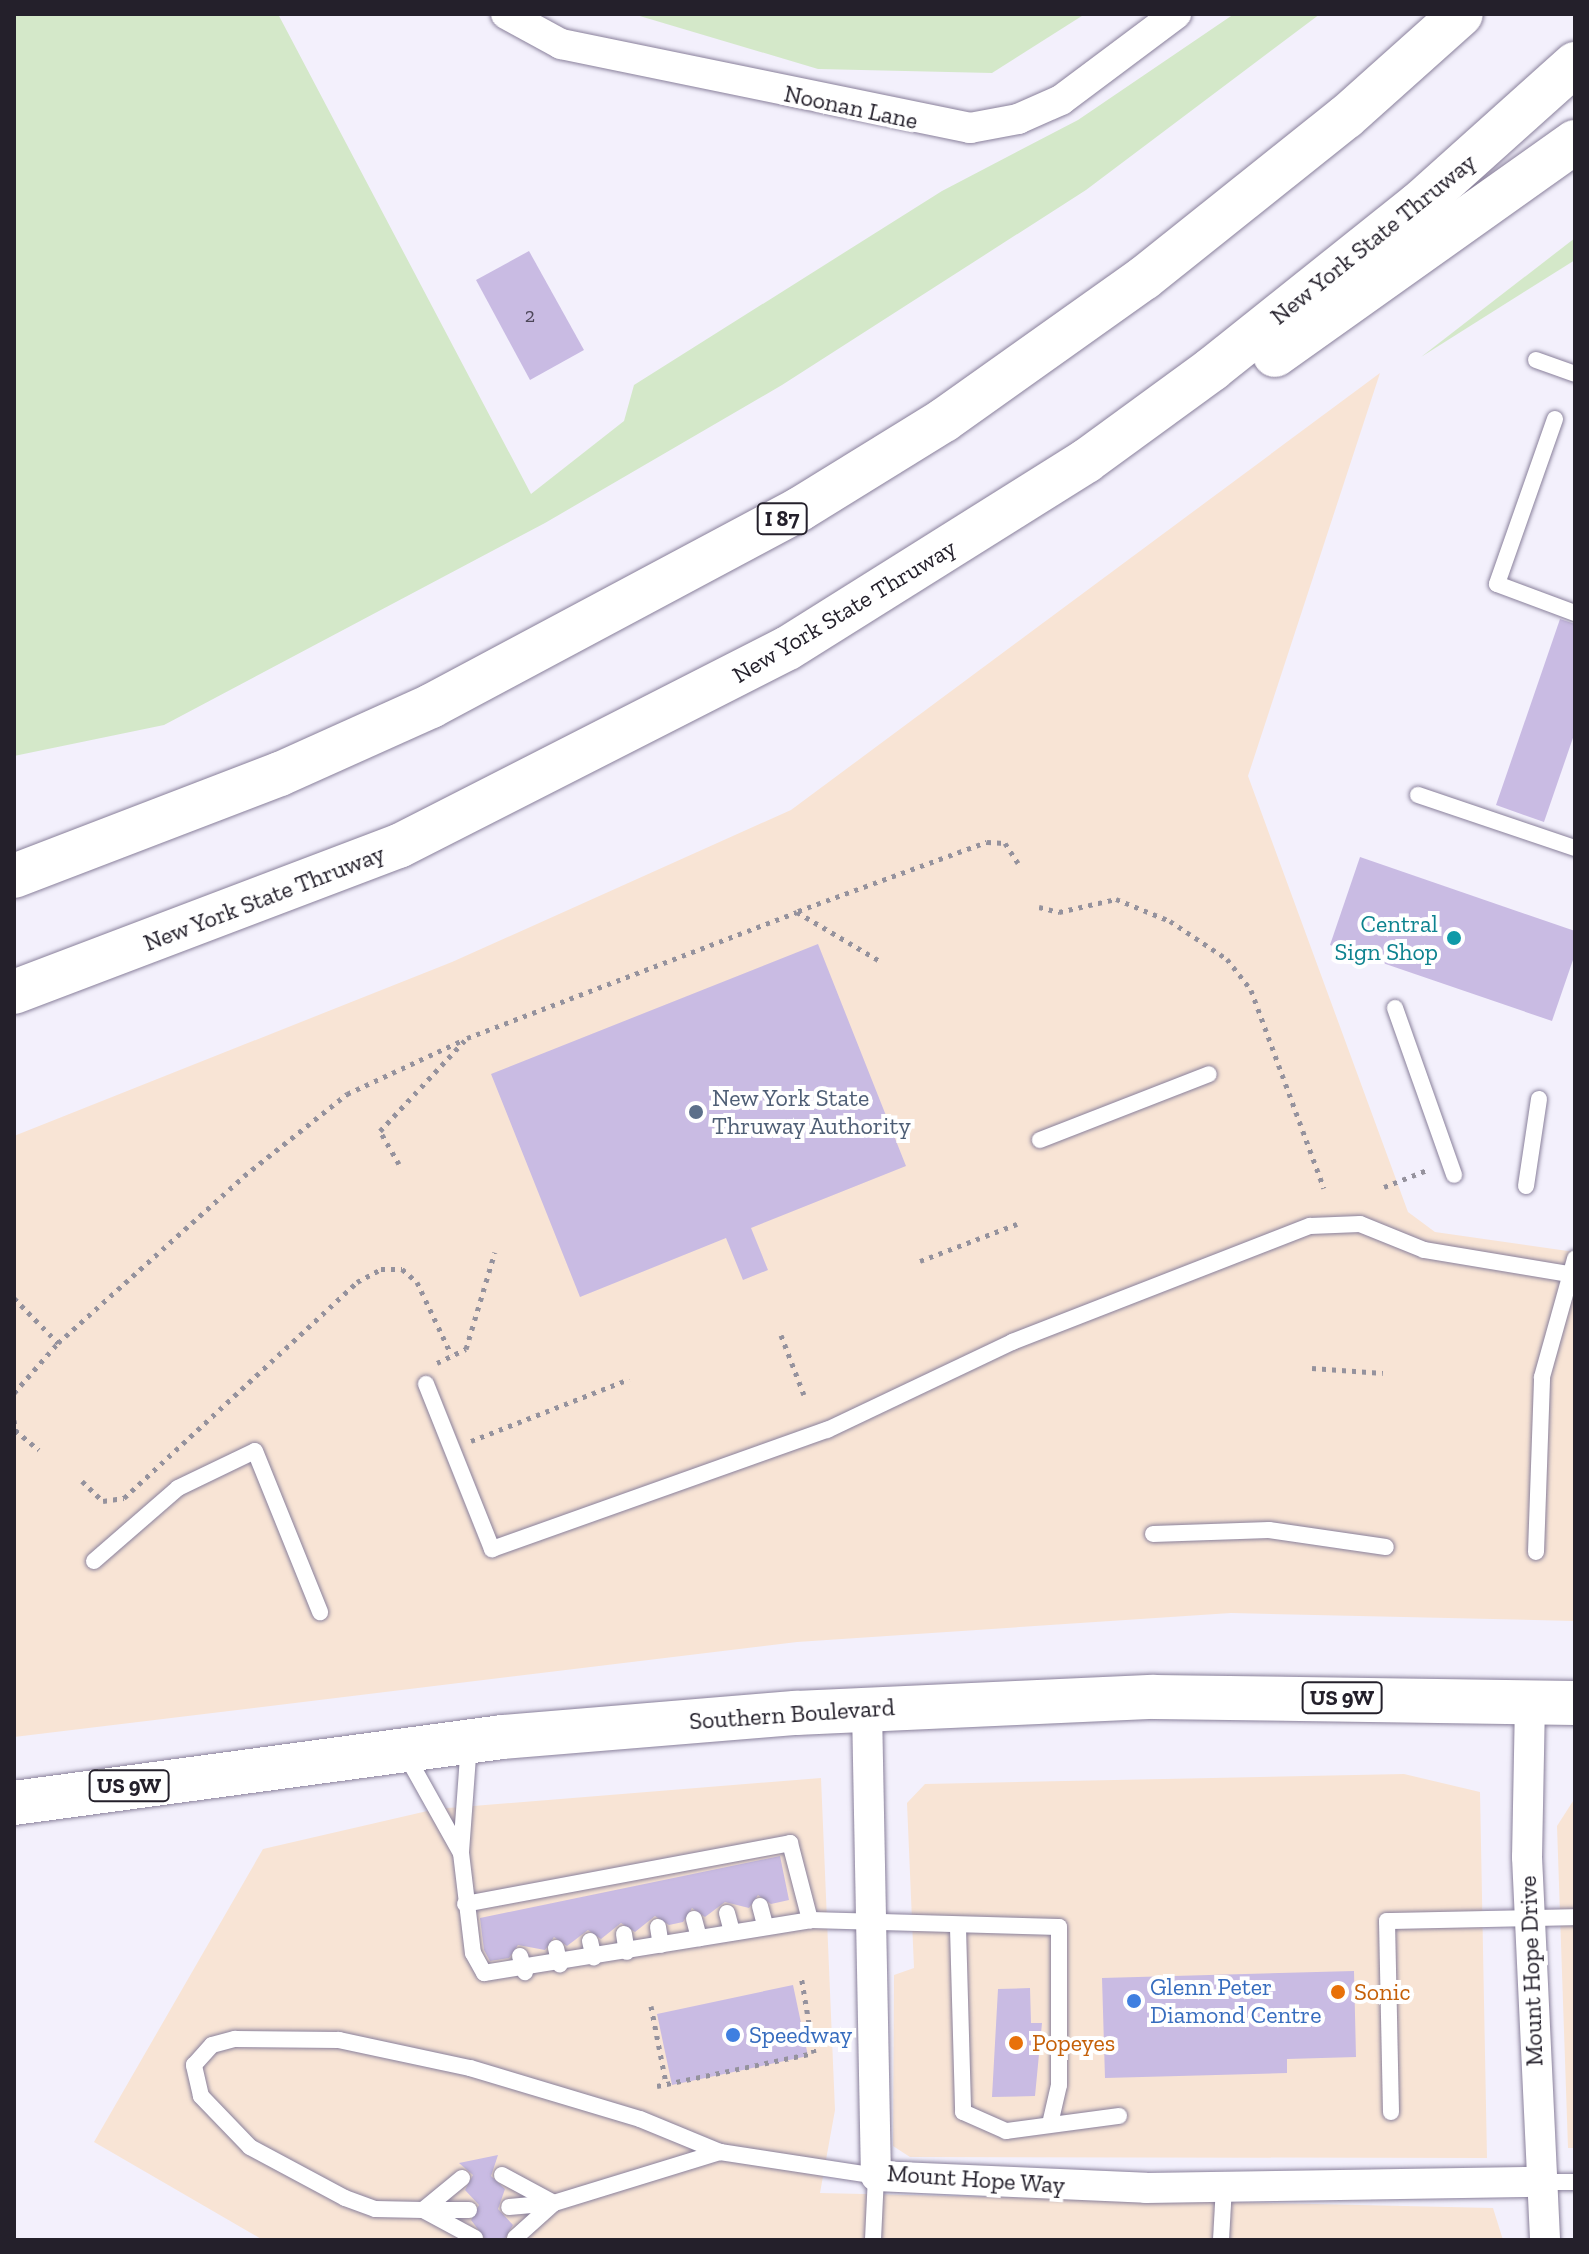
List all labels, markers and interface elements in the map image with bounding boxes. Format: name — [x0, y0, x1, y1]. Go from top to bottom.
street label: Noonan Lane — [781, 79, 921, 135]
street label: New York State Thruway — [1264, 147, 1482, 331]
house number: 2 — [525, 303, 535, 327]
road number: I 87 — [756, 501, 808, 537]
street label: New York State Thruway — [726, 532, 962, 690]
street label: New York State Thruway — [139, 838, 389, 958]
place label: Central Sign Shop — [1334, 910, 1438, 966]
marker: Central Sign Shop — [1445, 929, 1463, 947]
place label: New York State Thruway Authority — [712, 1084, 912, 1140]
marker: New York State Thruway Authority — [687, 1103, 705, 1121]
road number: US 9W — [1300, 1680, 1384, 1716]
street label: Southern Boulevard — [688, 1692, 896, 1736]
road number: US 9W — [87, 1768, 171, 1804]
street label: Mount Hope Drive — [1513, 1875, 1549, 2067]
place label: Glenn Peter Diamond Centre — [1150, 1973, 1321, 2029]
place label: Sonic — [1354, 1978, 1411, 2006]
marker: Sonic — [1329, 1983, 1347, 2001]
marker: Glenn Peter Diamond Centre — [1125, 1992, 1143, 2010]
place label: Speedway — [749, 2021, 852, 2049]
marker: Speedway — [724, 2026, 742, 2044]
place label: Popeyes — [1032, 2029, 1115, 2057]
marker: Popeyes — [1007, 2034, 1025, 2052]
street label: Mount Hope Way — [886, 2158, 1066, 2200]

